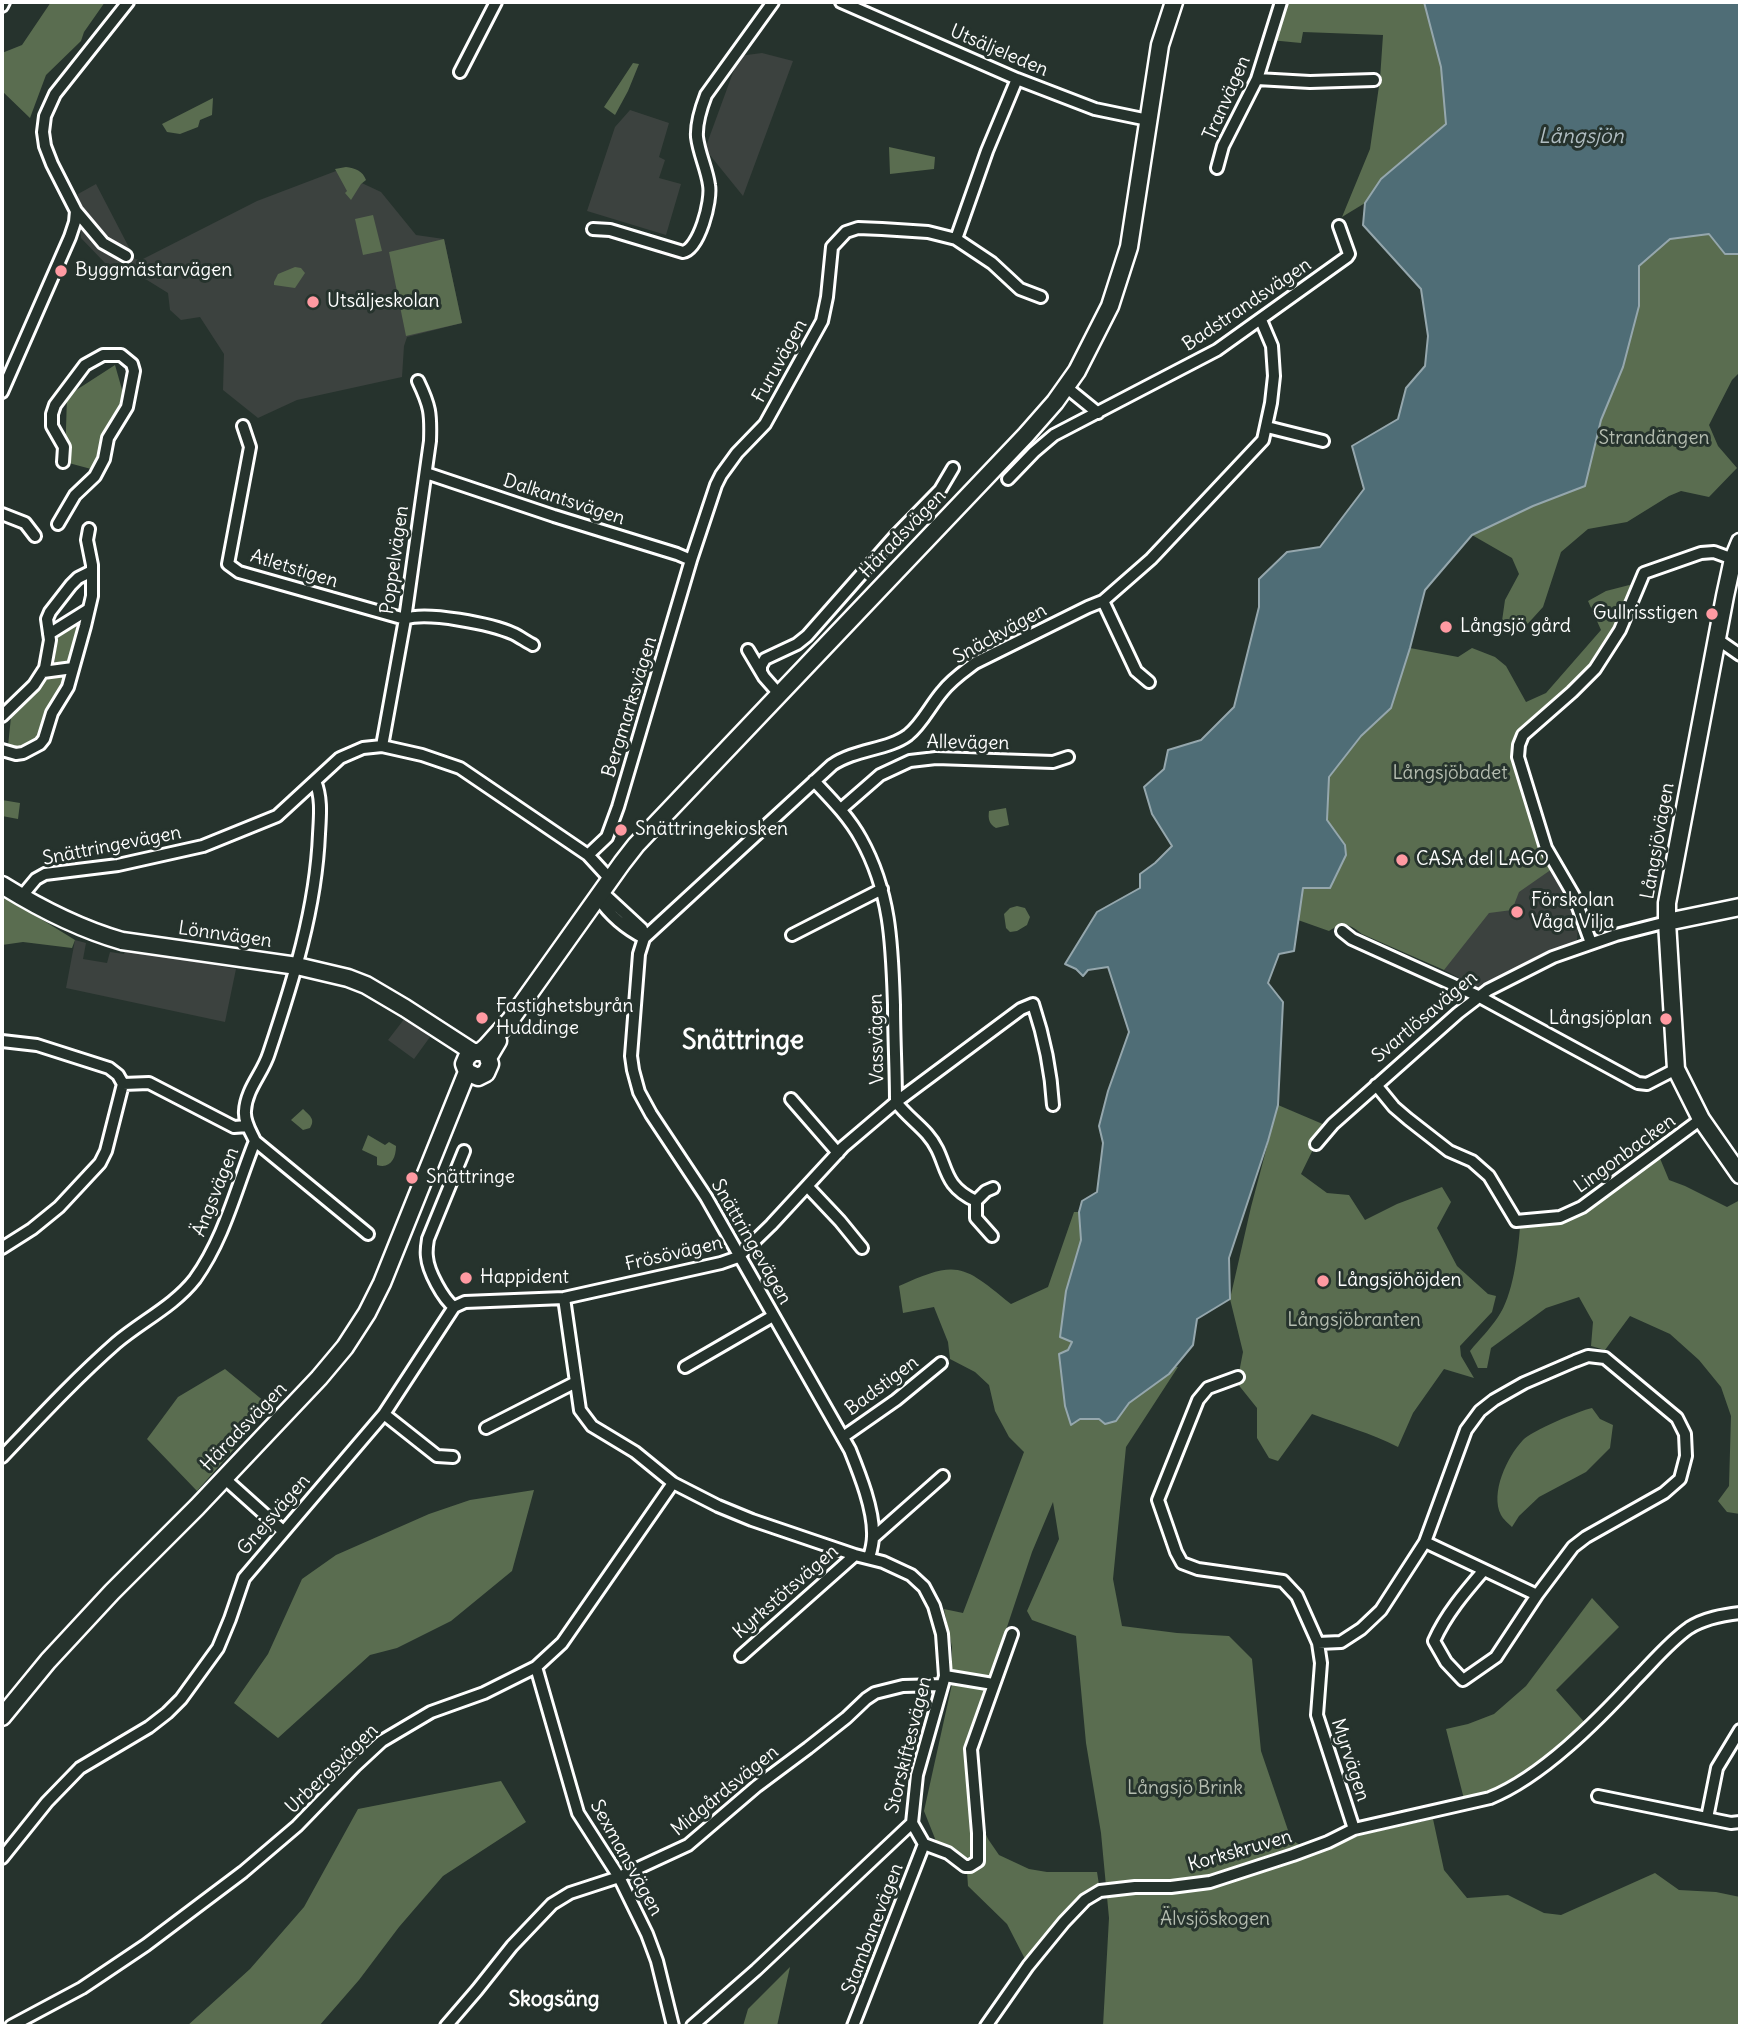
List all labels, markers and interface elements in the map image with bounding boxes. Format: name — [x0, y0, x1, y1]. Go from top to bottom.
street label: Utsäljeleden — [946, 20, 1052, 82]
street label: Tranvägen — [1198, 52, 1256, 144]
water label: Långsjön — [1538, 124, 1624, 150]
street label: Badstrandsvägen — [1178, 254, 1316, 356]
place label: Byggmästarvägen — [75, 260, 232, 282]
marker: Byggmästarvägen — [53, 263, 69, 279]
place label: Utsäljeskolan — [327, 291, 440, 313]
marker: Utsäljeskolan — [305, 294, 321, 310]
street label: Furuvägen — [748, 315, 812, 407]
park label: Strandängen — [1599, 428, 1709, 450]
street label: Dalkantsvägen — [500, 470, 628, 530]
street label: Häradsvägen — [855, 485, 951, 583]
street label: Poppelvägen — [376, 504, 414, 616]
street label: Atletstigen — [247, 545, 341, 593]
street label: Snäckvägen — [949, 599, 1051, 669]
place label: Gullrisstigen — [1593, 603, 1698, 625]
marker: Gullrisstigen — [1704, 606, 1720, 622]
place label: Långsjö gård — [1460, 616, 1571, 638]
marker: Långsjö gård — [1438, 619, 1454, 635]
street label: Bergmarksvägen — [598, 634, 662, 780]
street label: Allevägen — [926, 731, 1010, 755]
park label: Långsjöbadet — [1392, 763, 1508, 785]
street label: Långsjövägen — [1637, 781, 1679, 901]
place label: Snättringekiosken — [635, 819, 788, 841]
street label: Snättringevägen — [41, 821, 183, 871]
marker: Snättringekiosken — [613, 822, 629, 838]
place label: CASA del LAGO — [1416, 849, 1549, 871]
marker: CASA del LAGO — [1394, 852, 1410, 868]
place label: Förskolan Våga Vilja — [1531, 890, 1614, 934]
marker: Förskolan Våga Vilja — [1509, 904, 1525, 920]
street label: Lönnvägen — [177, 917, 273, 953]
street label: Svartlösavägen — [1368, 966, 1482, 1068]
street label: Vassvägen — [865, 993, 889, 1085]
place label: Fastighetsbyrån Huddinge — [496, 996, 634, 1040]
place label: Långsjöplan — [1549, 1008, 1652, 1030]
marker: Fastighetsbyrån Huddinge — [474, 1010, 490, 1026]
marker: Långsjöplan — [1658, 1011, 1674, 1027]
district label: Snättringe — [682, 1026, 804, 1058]
street label: Lingonbacken — [1570, 1110, 1680, 1198]
street label: Ängsvägen — [188, 1144, 244, 1240]
place label: Snättringe — [426, 1167, 515, 1189]
marker: Snättringe — [404, 1170, 420, 1186]
street label: Snättringevägen — [706, 1175, 796, 1309]
street label: Frösövägen — [623, 1232, 725, 1276]
place label: Happident — [480, 1267, 569, 1289]
marker: Happident — [458, 1270, 474, 1286]
place label: Långsjöhöjden — [1337, 1270, 1461, 1292]
marker: Långsjöhöjden — [1315, 1273, 1331, 1289]
park label: Långsjöbranten — [1287, 1310, 1421, 1332]
street label: Badstigen — [841, 1351, 923, 1421]
street label: Häradsvägen — [196, 1378, 292, 1476]
street label: Gnejsvägen — [233, 1470, 315, 1560]
street label: Kyrkstötsvägen — [729, 1540, 843, 1644]
street label: Storskiftesvägen — [881, 1674, 937, 1816]
street label: Myrvägen — [1326, 1716, 1374, 1804]
street label: Urbergsvägen — [281, 1719, 383, 1819]
street label: Midgårdsvägen — [667, 1741, 783, 1841]
park label: Långsjö Brink — [1127, 1778, 1243, 1800]
street label: Sexmansvägen — [585, 1796, 667, 1920]
street label: Korkskruven — [1185, 1825, 1295, 1877]
street label: Stambanevägen — [838, 1860, 908, 1998]
park label: Älvsjöskogen — [1160, 1909, 1270, 1931]
district label: Skogsäng — [508, 1987, 600, 2013]

